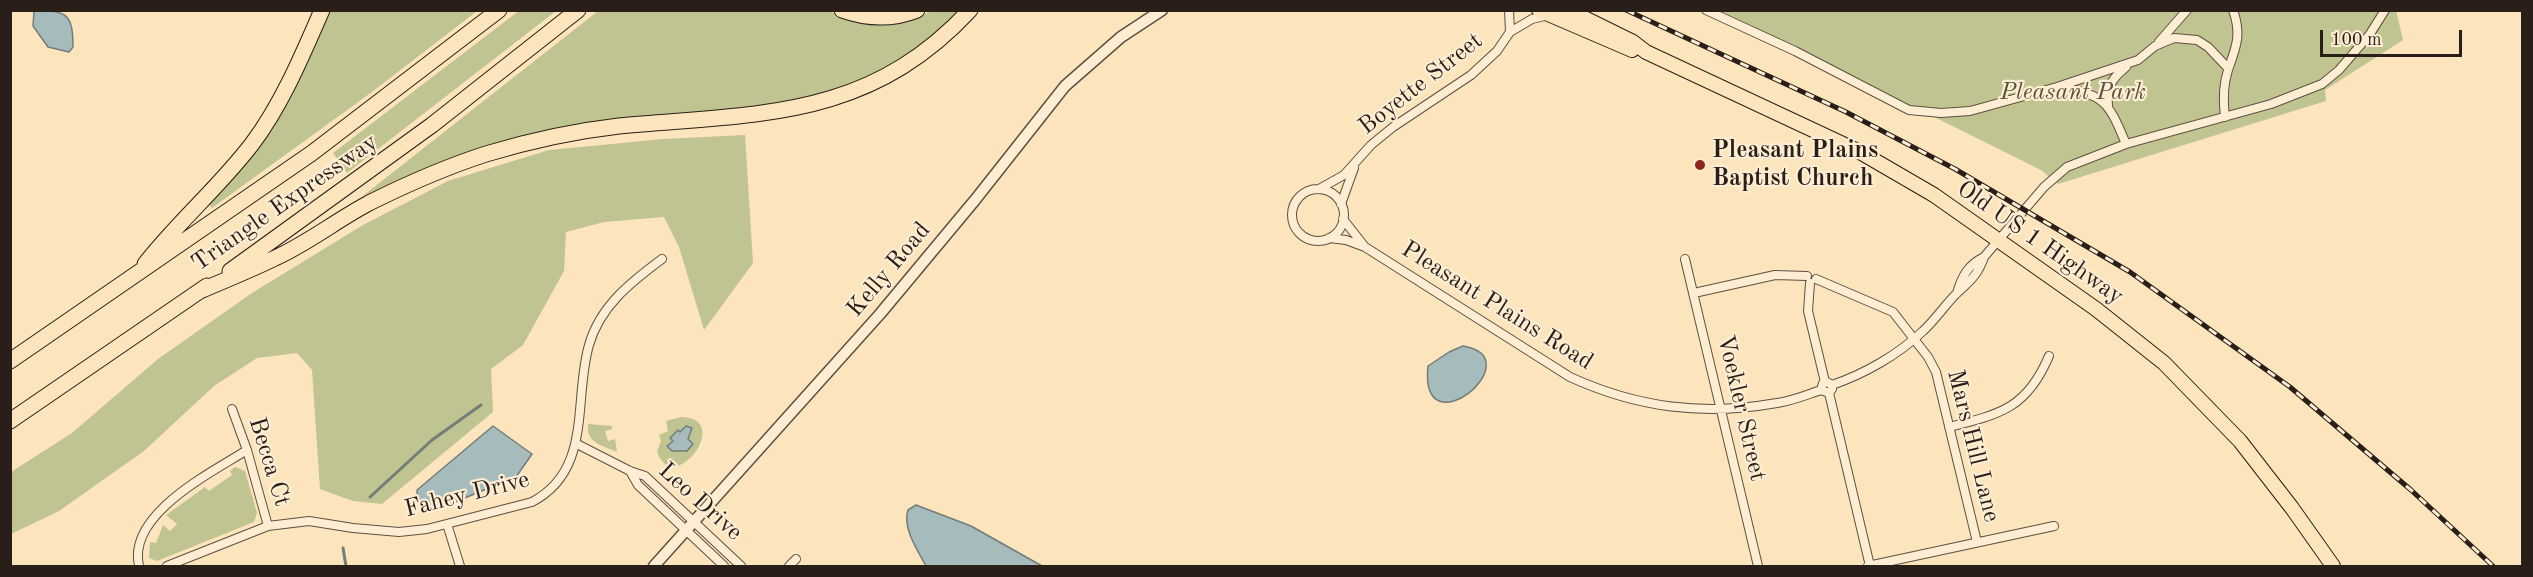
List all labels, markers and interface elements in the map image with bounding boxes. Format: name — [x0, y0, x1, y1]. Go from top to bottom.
scale bar — [2323, 18, 2466, 56]
street label: Boyette Street — [1353, 27, 1489, 141]
text: 100 m — [2331, 31, 2382, 49]
park label: Pleasant Park — [2000, 79, 2146, 107]
street label: Triangle Expressway — [186, 128, 384, 278]
place label: Pleasant Plains Baptist Church — [1712, 137, 1878, 193]
marker: Pleasant Plains Baptist Church — [1693, 158, 1707, 172]
street label: Old US 1 Highway — [1951, 175, 2129, 311]
street label: Kelly Road — [841, 217, 937, 323]
street label: Pleasant Plains Road — [1396, 235, 1598, 377]
street label: Voekler Street — [1710, 332, 1772, 484]
street label: Mars Hill Lane — [1940, 367, 2006, 525]
street label: Becca Ct — [242, 414, 296, 510]
street label: Leo Drive — [652, 457, 748, 547]
street label: Fahey Drive — [402, 466, 532, 524]

